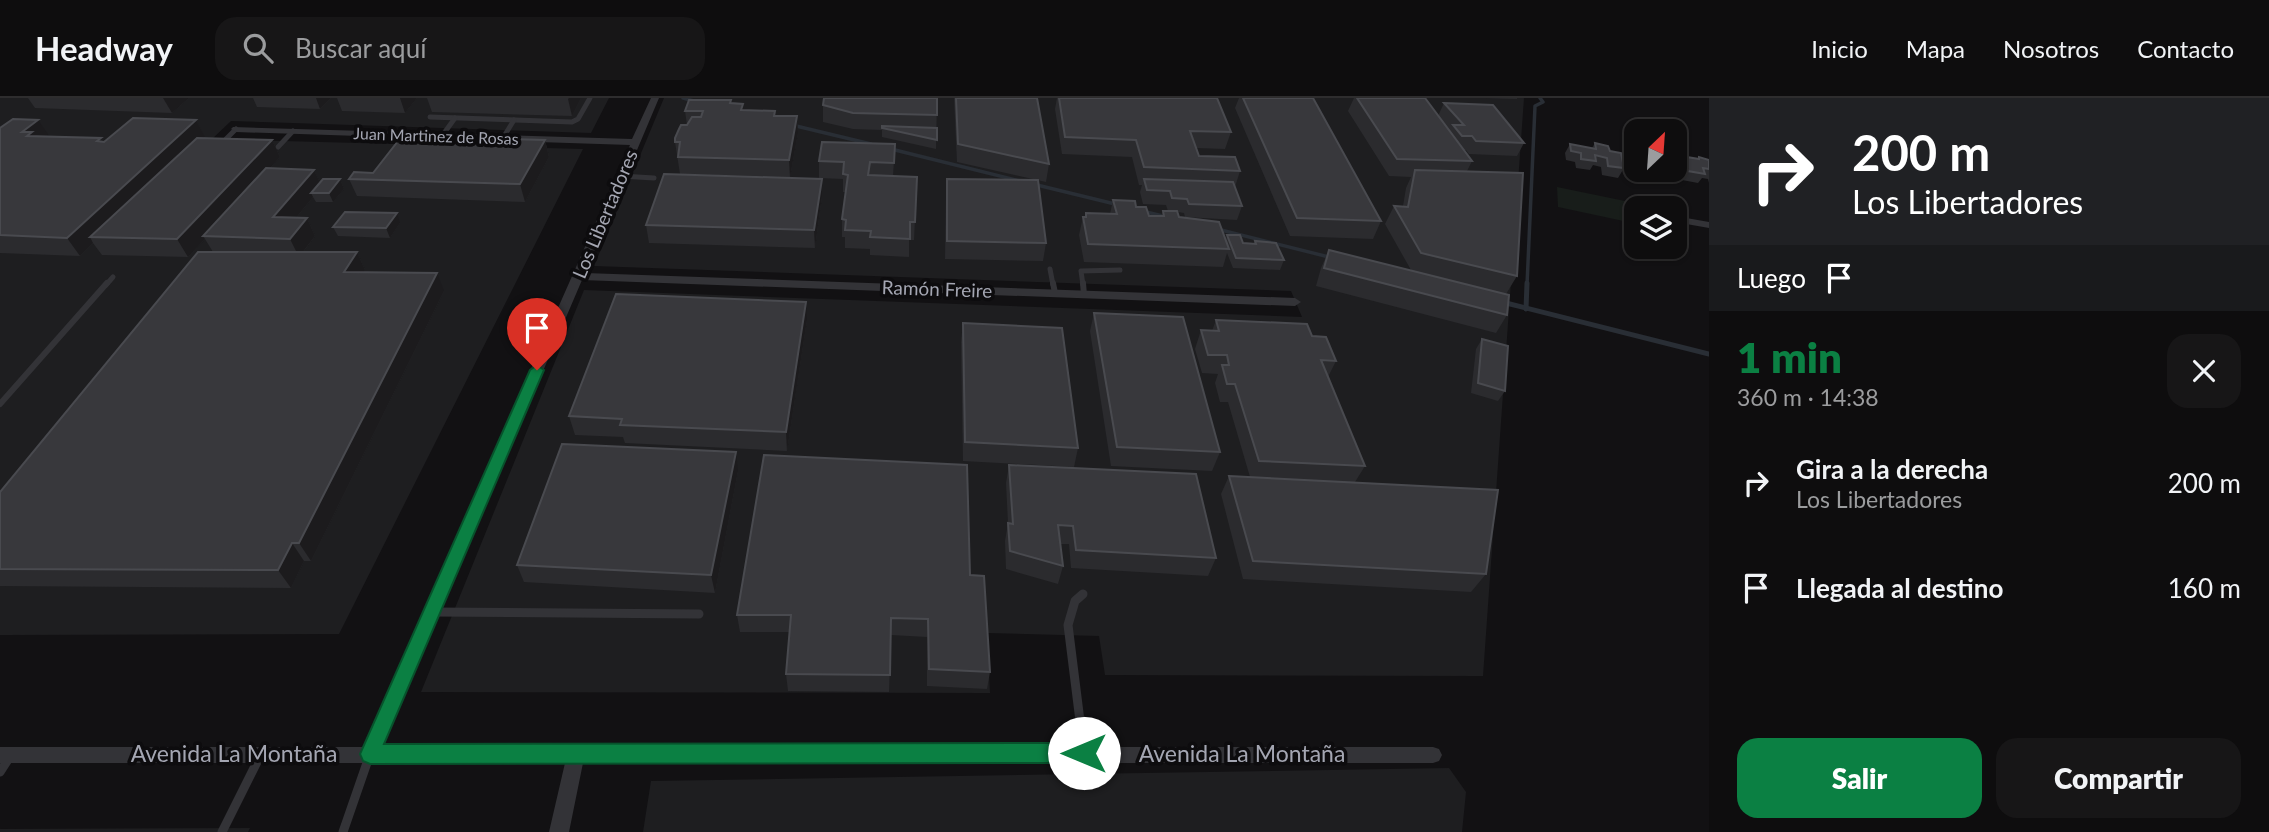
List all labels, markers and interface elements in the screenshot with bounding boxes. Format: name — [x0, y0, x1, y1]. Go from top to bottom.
search box — [215, 17, 705, 80]
text: Headway — [35, 28, 173, 68]
icon: search — [239, 29, 277, 67]
text: Buscar aquí — [295, 32, 426, 64]
text: Inicio — [1811, 34, 1868, 63]
text: Mapa — [1906, 34, 1965, 63]
text: Nosotros — [2003, 34, 2099, 63]
text: Contacto — [2137, 34, 2234, 63]
north arrow — [1624, 119, 1687, 182]
map controls — [1624, 119, 1687, 259]
street label: Juan Martinez de Rosas — [353, 123, 519, 148]
text: 200 m — [1852, 123, 1990, 181]
icon: right — [1737, 126, 1828, 217]
street label: Los Libertadores — [567, 146, 642, 281]
text: Los Libertadores — [1852, 182, 2083, 221]
button: layers — [1624, 196, 1687, 259]
icon: arrive — [1820, 259, 1858, 297]
text: Luego — [1737, 262, 1806, 294]
street label: Ramón Freire — [881, 275, 993, 302]
pin — [507, 298, 567, 370]
icon: arrive — [518, 309, 556, 347]
text: 1 min — [1737, 332, 1842, 382]
button: close — [2167, 334, 2241, 408]
text: 360 m · 14:38 — [1737, 383, 1879, 411]
text: Gira a la derecha — [1796, 453, 1988, 485]
icon: right — [1737, 464, 1775, 502]
text: 200 m — [2168, 467, 2241, 499]
text: Los Libertadores — [1796, 485, 1962, 513]
icon: arrive — [1737, 569, 1775, 607]
text: Llegada al destino — [1796, 572, 2003, 604]
text: 160 m — [2168, 572, 2241, 604]
position arrow — [1047, 716, 1121, 790]
button: Salir — [1737, 738, 1982, 818]
button: Compartir — [1996, 738, 2241, 818]
street label: Avenida La Montaña — [131, 739, 337, 767]
street label: Avenida La Montaña — [1139, 739, 1345, 767]

